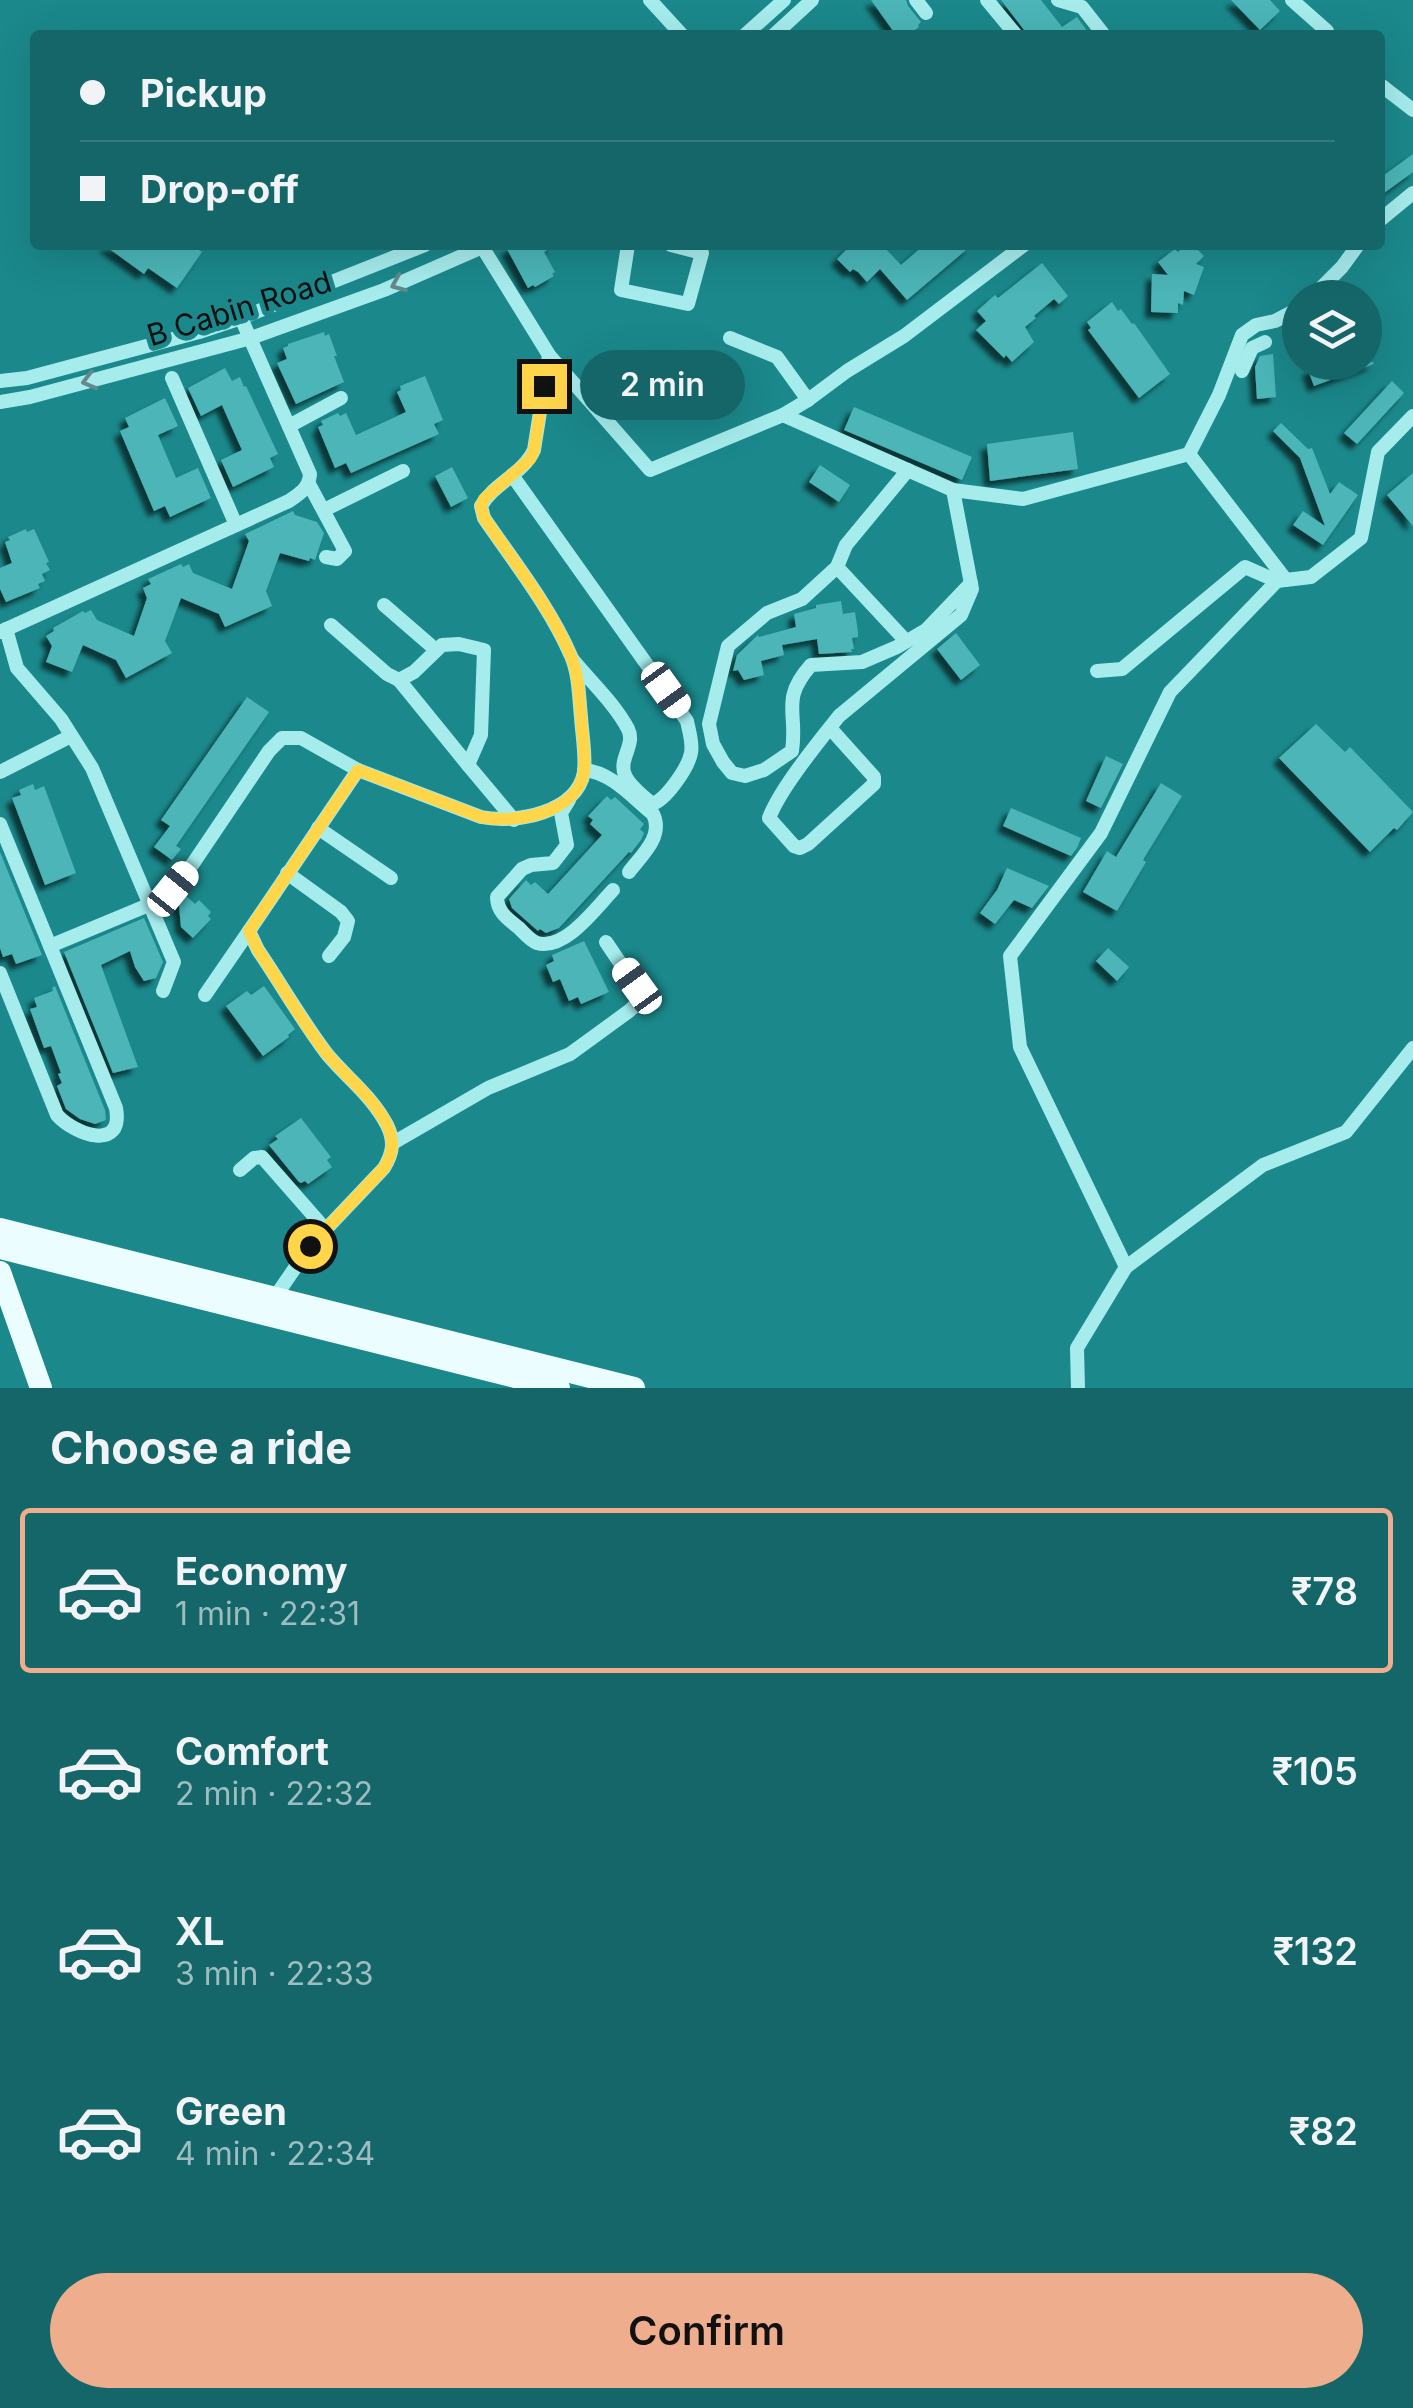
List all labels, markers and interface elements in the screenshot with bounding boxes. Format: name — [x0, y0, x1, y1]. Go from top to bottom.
text: Pickup — [140, 70, 267, 116]
text: Drop-off — [140, 166, 299, 212]
street label: B Cabin Road — [142, 263, 336, 353]
one-way arrow — [391, 272, 409, 292]
map controls — [1282, 280, 1382, 380]
button: layers — [1282, 280, 1382, 380]
callout: 2 min — [579, 351, 744, 421]
route end — [522, 364, 567, 409]
text: 2 min — [620, 365, 705, 404]
one-way arrow — [81, 370, 98, 391]
car — [636, 657, 696, 723]
car — [142, 856, 204, 922]
car — [607, 953, 667, 1019]
route start — [288, 1224, 333, 1269]
text: Choose a ride — [50, 1420, 352, 1475]
icon: car — [55, 1546, 145, 1636]
text: Economy — [175, 1548, 348, 1594]
text: ₹78 — [1291, 1568, 1358, 1614]
text: 1 min · 22:31 — [175, 1594, 360, 1633]
icon: car — [55, 1726, 145, 1816]
text: Comfort — [175, 1728, 329, 1774]
text: ₹105 — [1272, 1748, 1358, 1794]
text: 2 min · 22:32 — [175, 1774, 373, 1813]
icon: car — [55, 1906, 145, 1996]
text: XL — [175, 1908, 225, 1954]
text: ₹132 — [1273, 1928, 1358, 1974]
text: 3 min · 22:33 — [175, 1954, 373, 1993]
icon: car — [55, 2086, 145, 2176]
text: Green — [175, 2088, 287, 2134]
text: ₹82 — [1289, 2108, 1358, 2154]
text: 4 min · 22:34 — [175, 2134, 375, 2173]
button: Confirm — [50, 2273, 1363, 2388]

